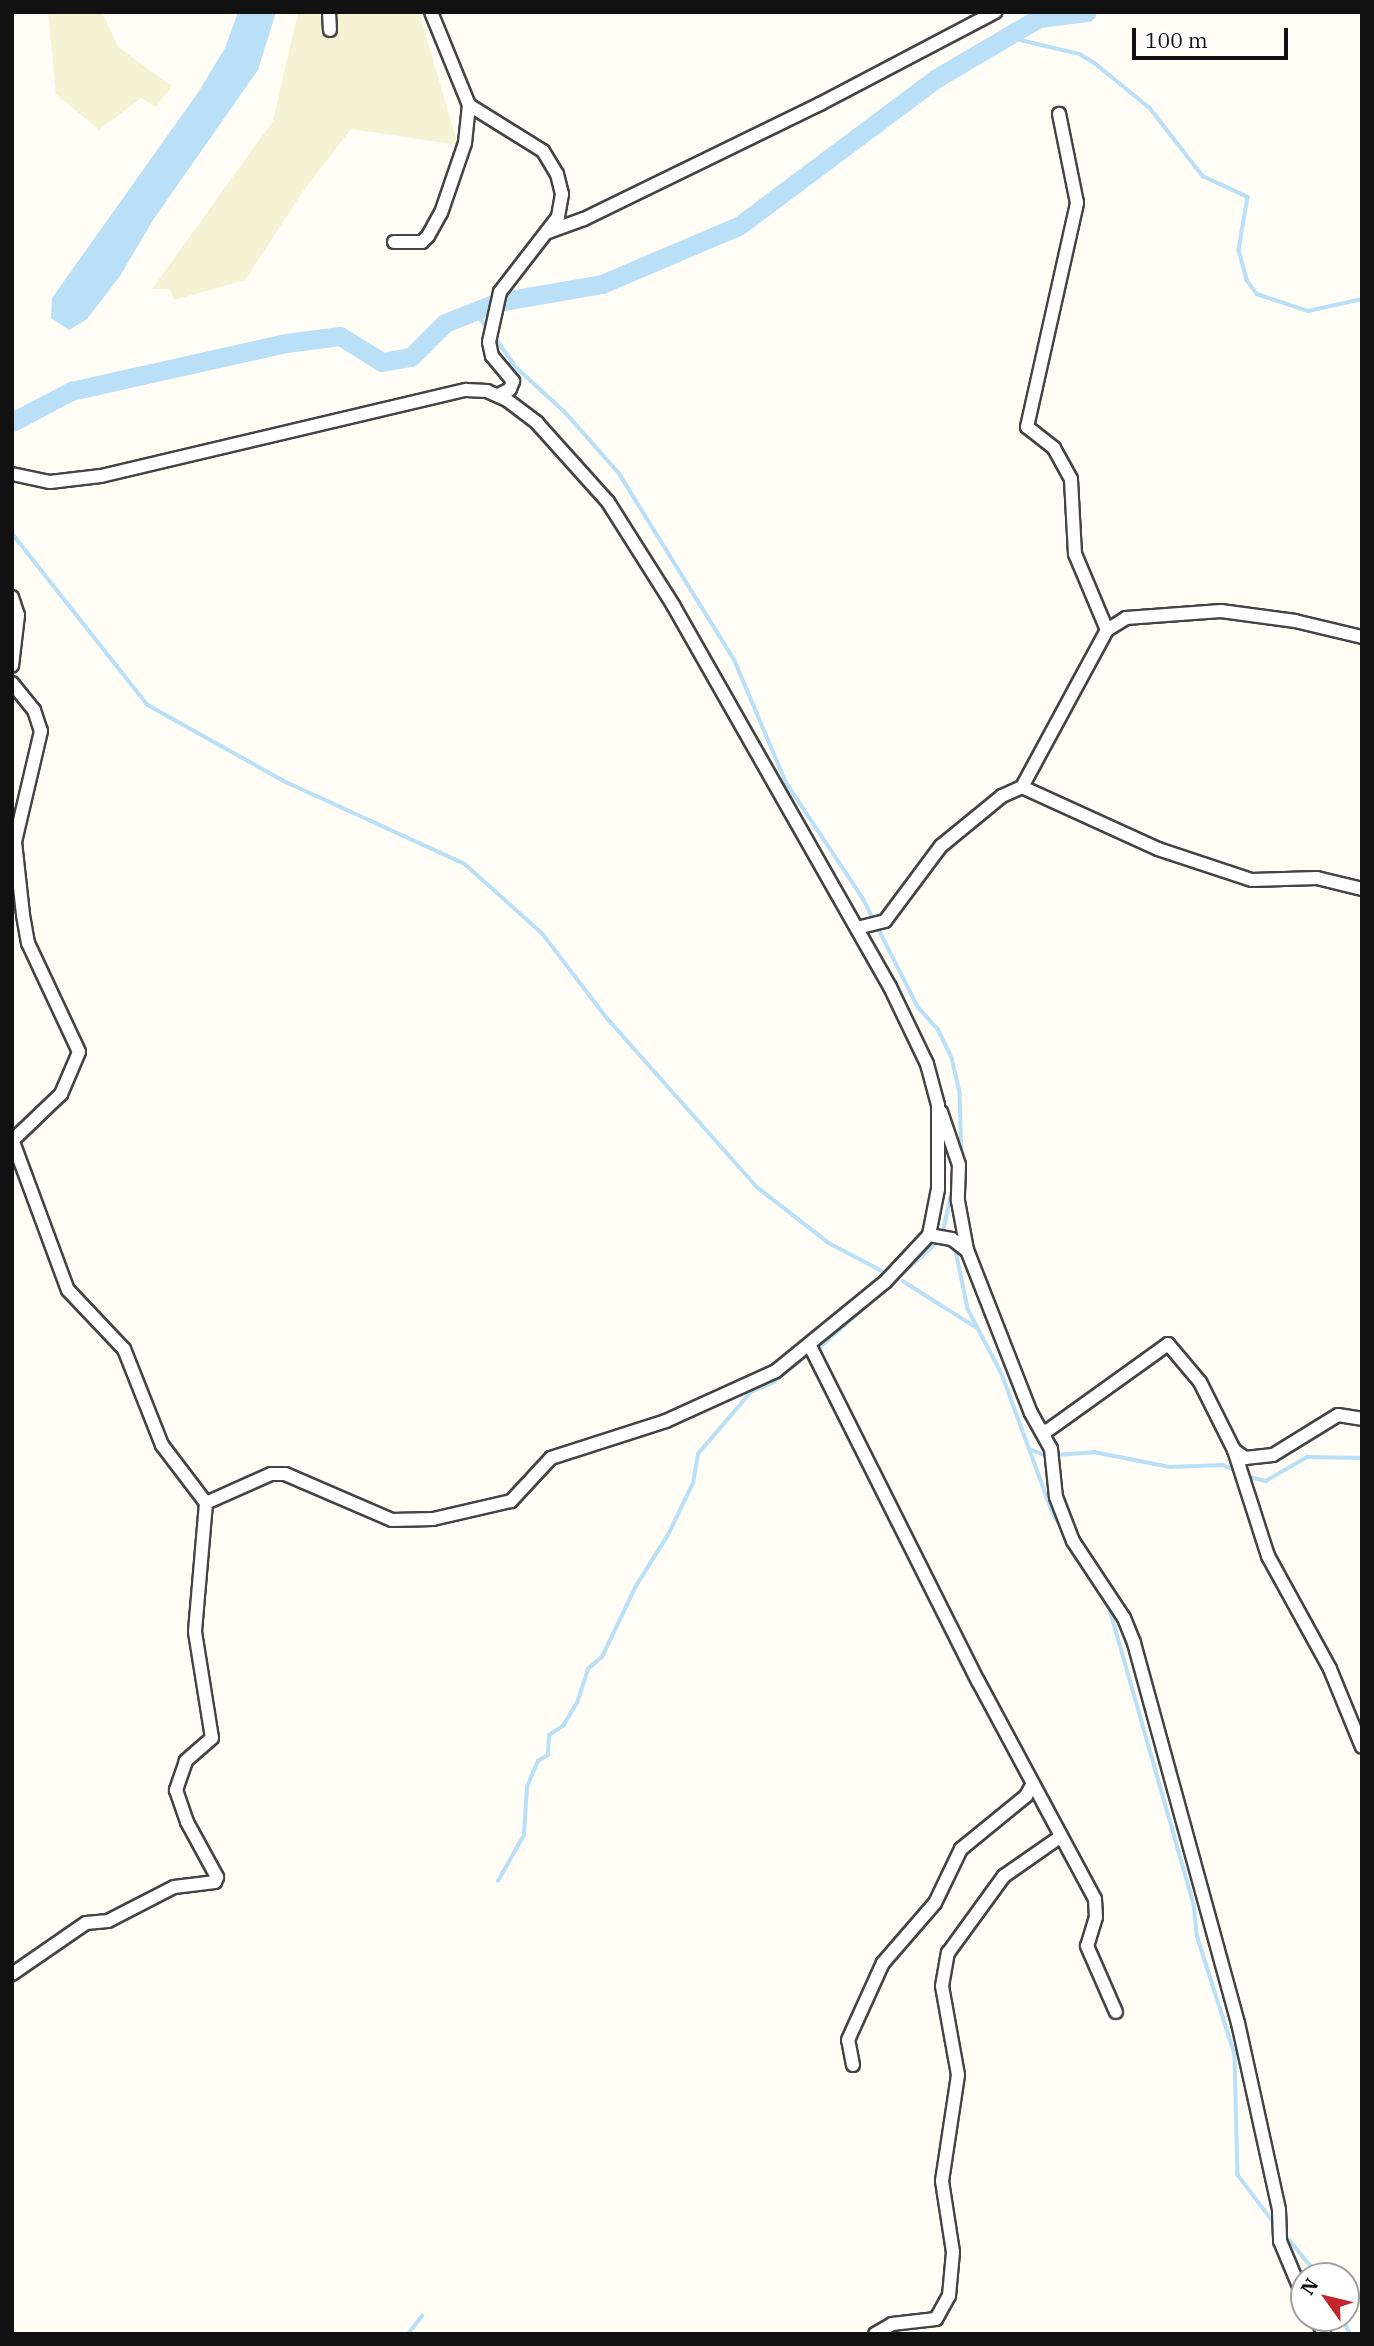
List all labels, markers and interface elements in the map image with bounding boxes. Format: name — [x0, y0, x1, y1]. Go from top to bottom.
scale bar — [1136, 14, 1292, 58]
text: 100 m — [1145, 26, 1208, 54]
north arrow — [1290, 2262, 1360, 2332]
text: N — [1295, 2273, 1323, 2299]

